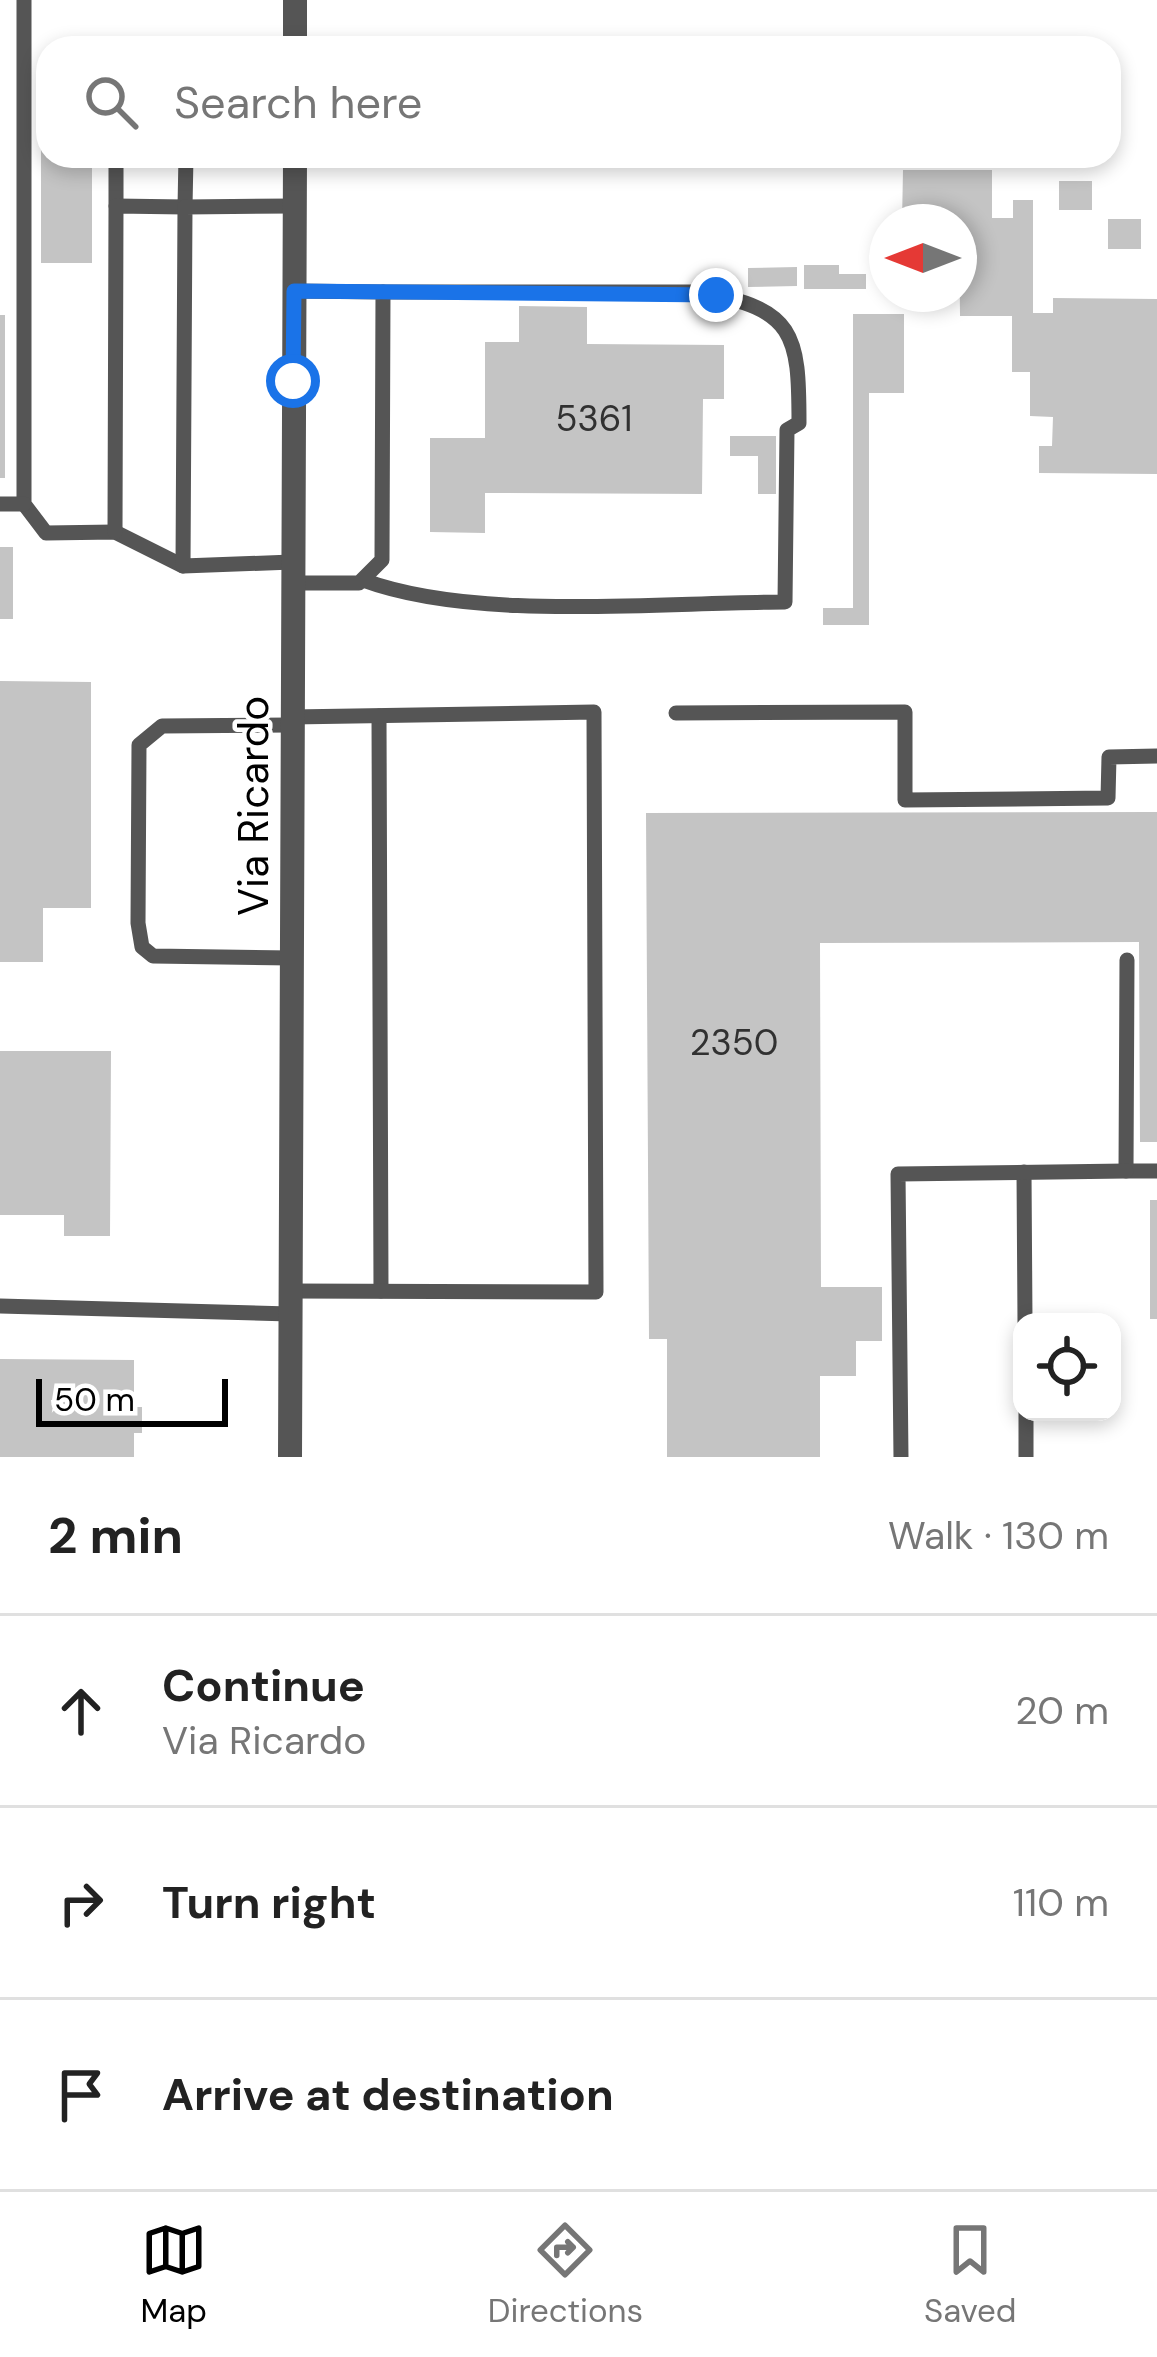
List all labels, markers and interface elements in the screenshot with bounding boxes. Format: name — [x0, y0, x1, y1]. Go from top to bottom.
search box — [36, 36, 1121, 168]
icon: search — [78, 69, 144, 135]
text: Search here — [174, 73, 422, 132]
north arrow — [869, 204, 977, 312]
route end — [689, 268, 743, 322]
route start — [266, 354, 320, 408]
house number: 5361 — [555, 395, 633, 442]
street label: Via Ricardo — [226, 696, 281, 916]
house number: 2350 — [690, 1019, 778, 1066]
map controls — [1013, 1313, 1121, 1421]
button: locate — [1013, 1313, 1121, 1421]
scale bar — [36, 1373, 228, 1426]
text: 50 m — [54, 1378, 135, 1421]
text: 2 min — [48, 1502, 183, 1569]
text: Walk · 130 m — [888, 1510, 1109, 1561]
text: Continue — [162, 1656, 365, 1715]
icon: ahead — [48, 1678, 114, 1744]
text: 20 m — [1015, 1685, 1109, 1736]
text: Via Ricardo — [162, 1715, 366, 1766]
icon: right — [48, 1870, 114, 1936]
text: Turn right — [162, 1873, 376, 1932]
text: 110 m — [1013, 1877, 1109, 1928]
icon: arrive — [48, 2062, 114, 2128]
text: Arrive at destination — [162, 2065, 614, 2124]
tab: Map — [140, 2217, 207, 2332]
tab: Directions — [488, 2217, 643, 2332]
tab: Saved — [924, 2217, 1017, 2332]

